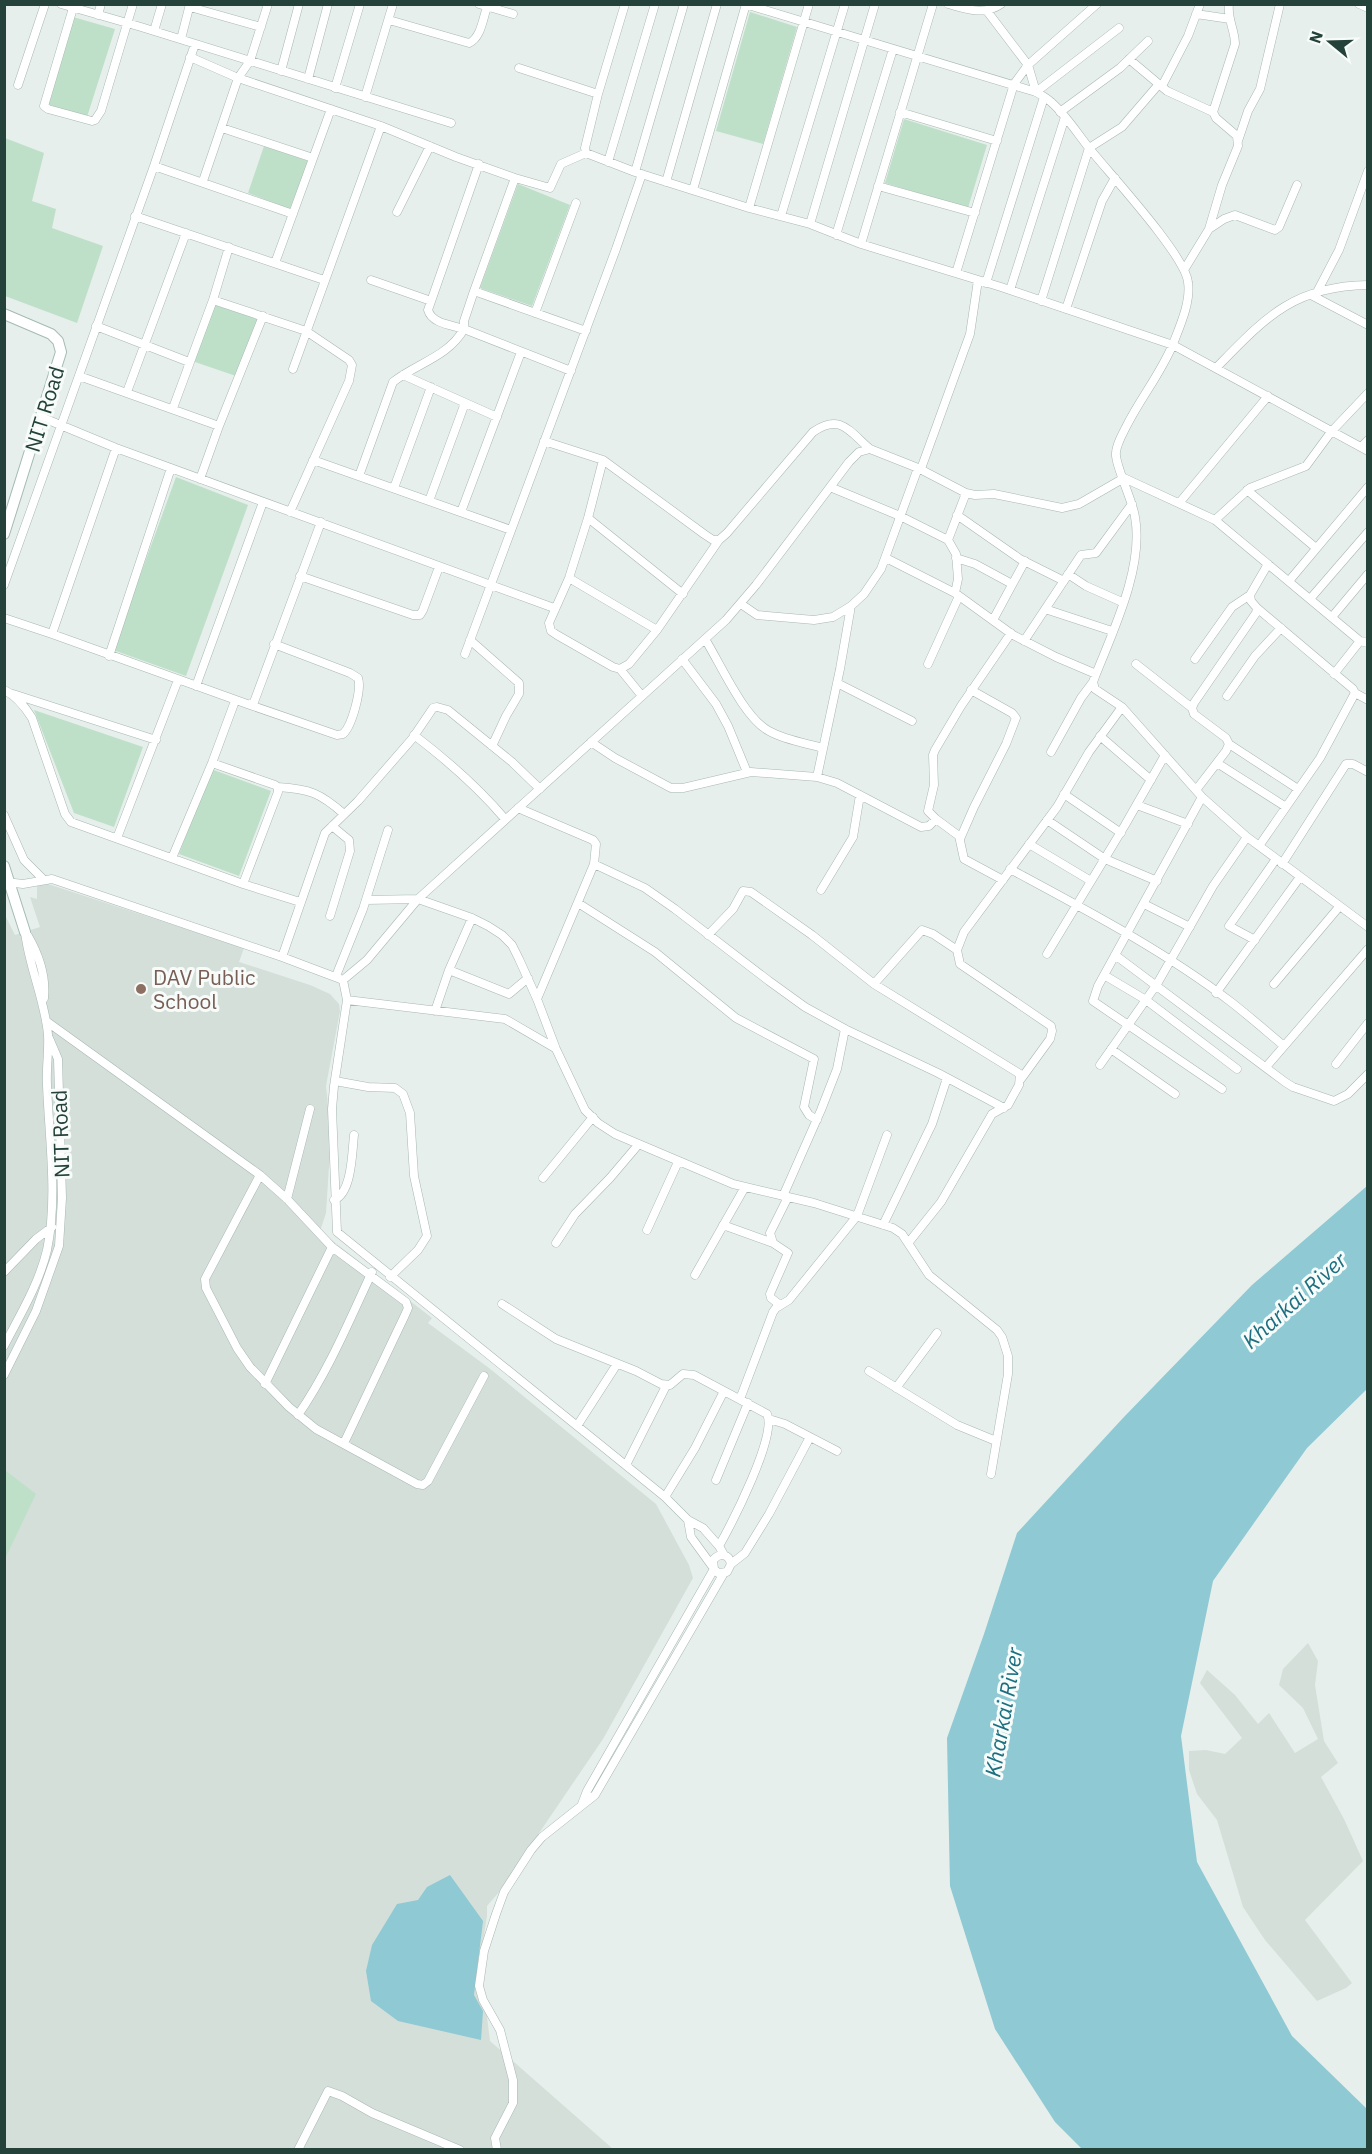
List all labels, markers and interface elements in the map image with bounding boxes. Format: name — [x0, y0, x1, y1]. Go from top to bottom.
north arrow — [1300, 12, 1360, 72]
text: N — [1304, 28, 1327, 46]
street label: NIT Road — [18, 363, 70, 455]
place label: DAV Public School — [153, 963, 256, 1015]
marker: DAV Public School — [134, 982, 148, 996]
street label: NIT Road — [44, 1089, 76, 1179]
water label: Kharkai River — [1236, 1245, 1353, 1355]
water label: Kharkai River — [977, 1644, 1029, 1779]

